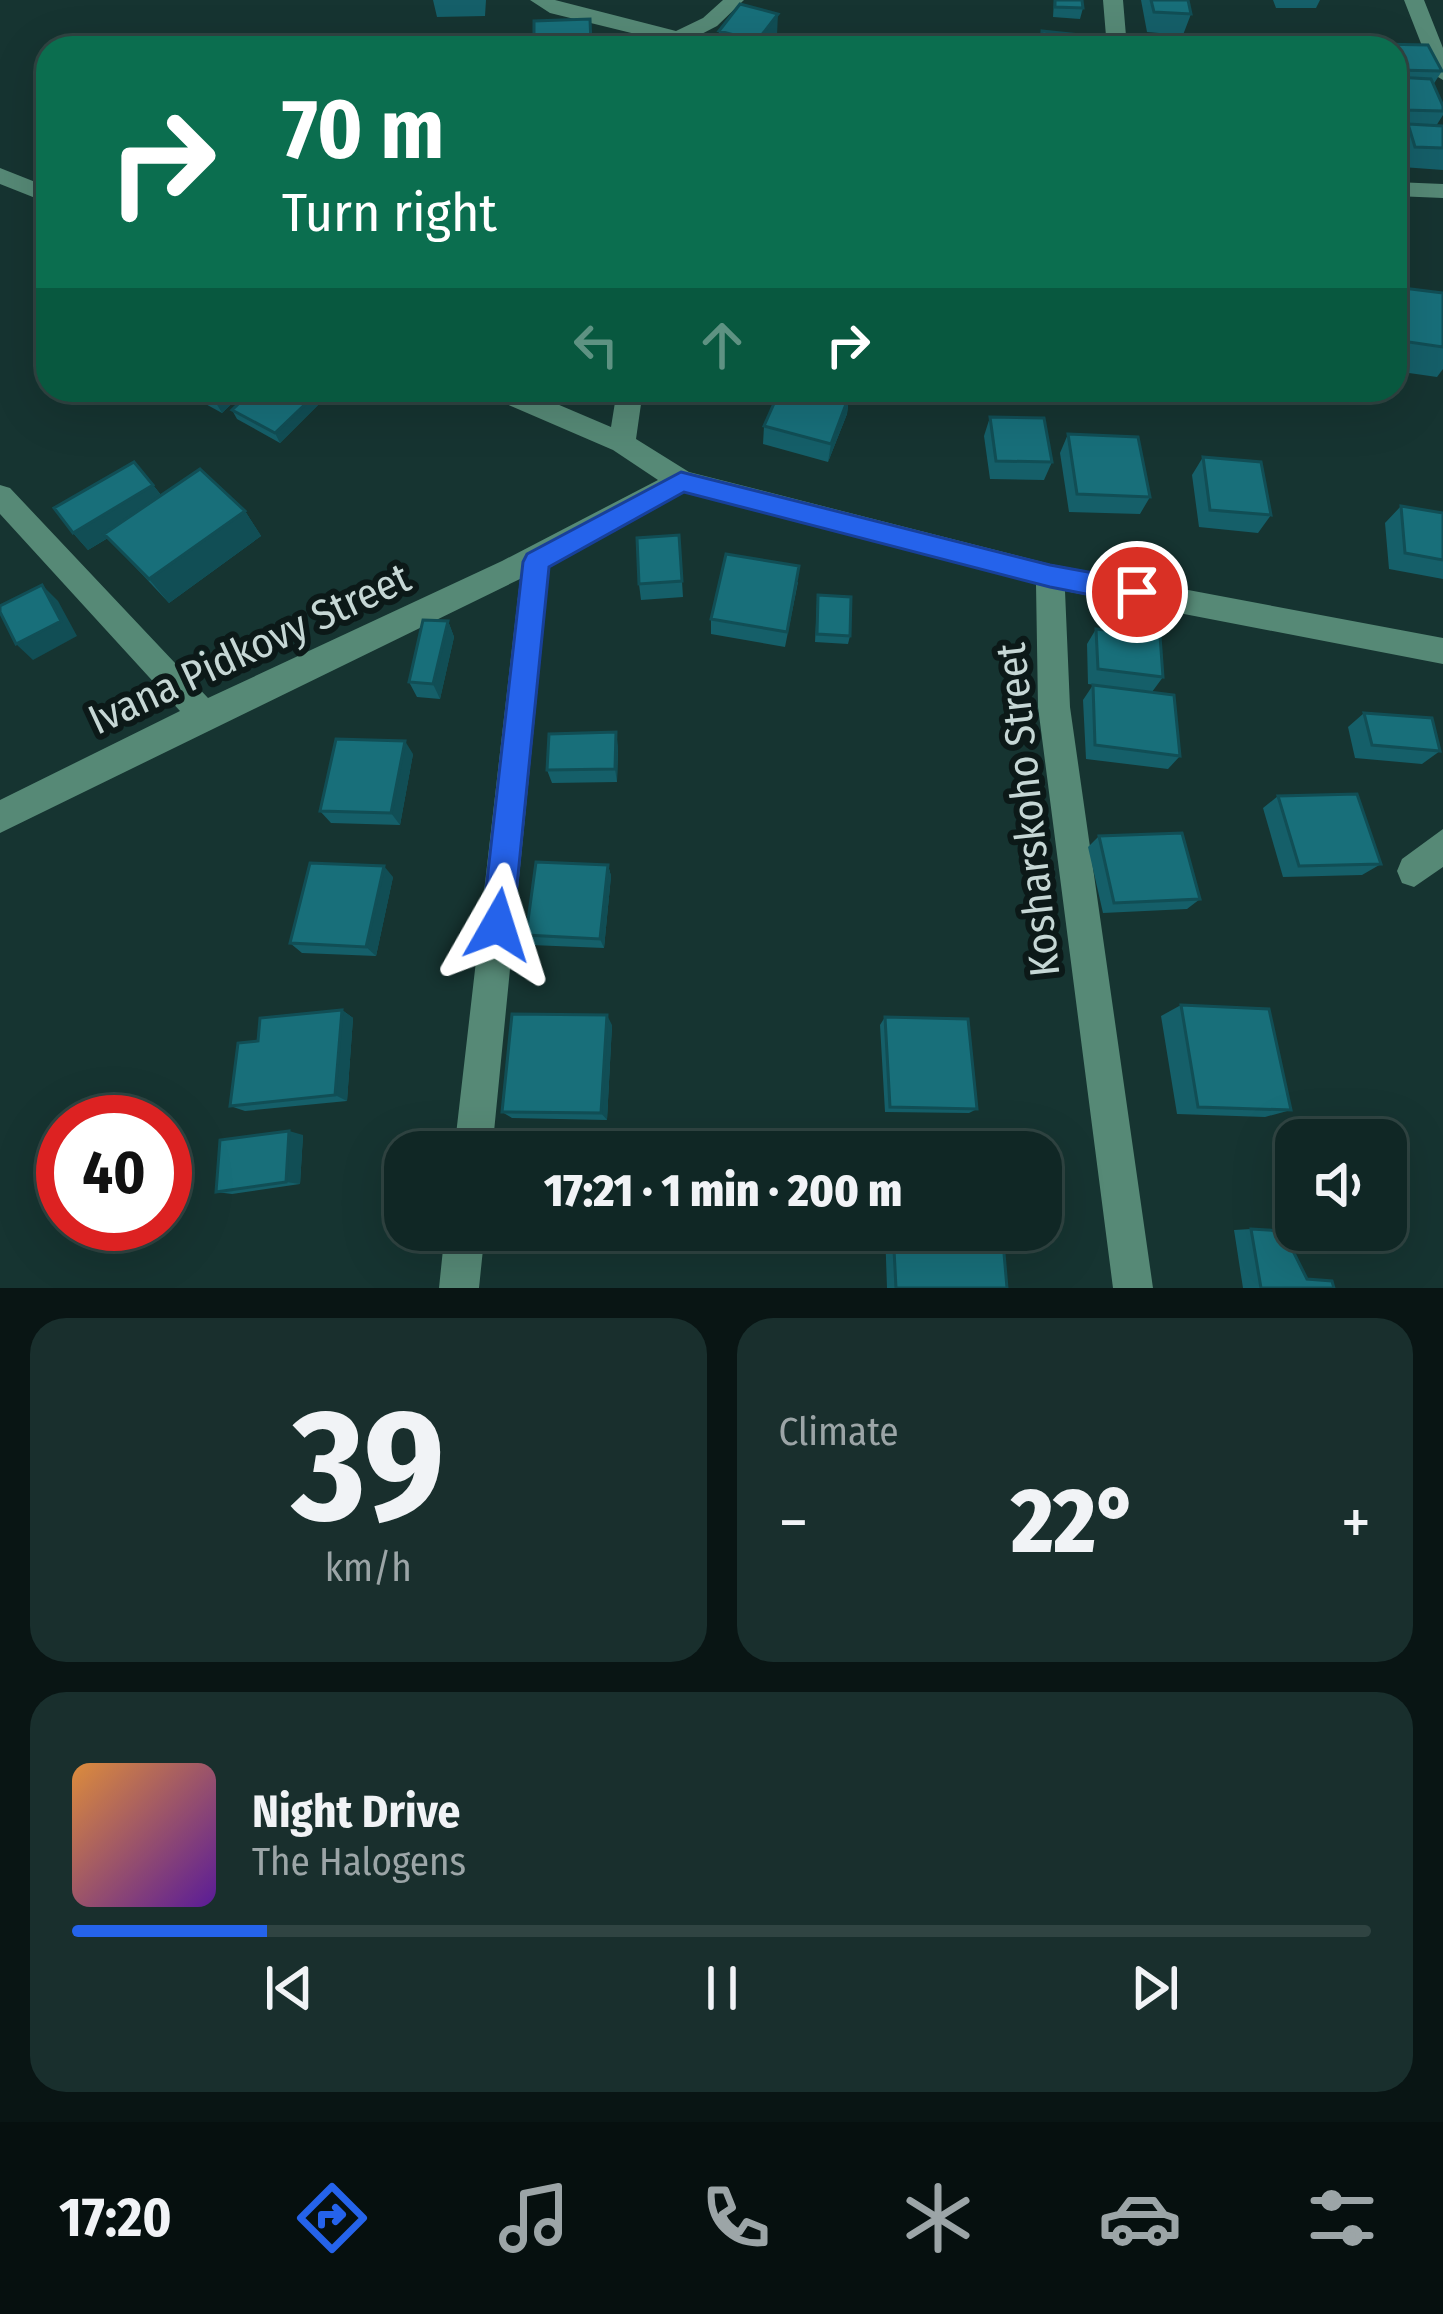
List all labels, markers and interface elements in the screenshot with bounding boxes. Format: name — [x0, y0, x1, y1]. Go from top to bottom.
text: 70 m — [282, 79, 444, 180]
icon: right — [84, 84, 240, 240]
text: Turn right — [282, 181, 497, 245]
icon: left — [563, 312, 629, 378]
icon: ahead — [689, 312, 755, 378]
icon: right — [815, 312, 881, 378]
pin — [1086, 541, 1188, 643]
street label: Ivana Pidkovy Street — [81, 552, 418, 745]
icon: arrive — [1104, 559, 1170, 625]
street label: Kosharskoho Street — [986, 640, 1070, 979]
position arrow — [435, 862, 561, 988]
speed limit sign: 40 — [36, 1095, 192, 1251]
map controls — [1275, 1119, 1407, 1251]
button: sound — [1275, 1119, 1407, 1251]
text: 17:21 · 1 min · 200 m — [544, 1164, 902, 1218]
text: 39 — [292, 1373, 445, 1560]
text: Climate — [779, 1409, 899, 1455]
text: 22° — [1011, 1468, 1138, 1576]
text: − — [779, 1483, 808, 1562]
text: + — [1341, 1483, 1371, 1562]
text: km/h — [325, 1545, 412, 1591]
text: Night Drive — [252, 1785, 460, 1839]
text: The Halogens — [252, 1839, 466, 1885]
icon: previous — [256, 1955, 322, 2021]
icon: pause — [689, 1955, 755, 2021]
icon: next — [1122, 1955, 1188, 2021]
icon: directions — [290, 2176, 374, 2260]
icon: music — [492, 2176, 576, 2260]
icon: phone — [694, 2176, 778, 2260]
icon: climate — [896, 2176, 980, 2260]
icon: car — [1098, 2176, 1182, 2260]
icon: filters — [1300, 2176, 1384, 2260]
text: 17:20 — [59, 2186, 172, 2250]

